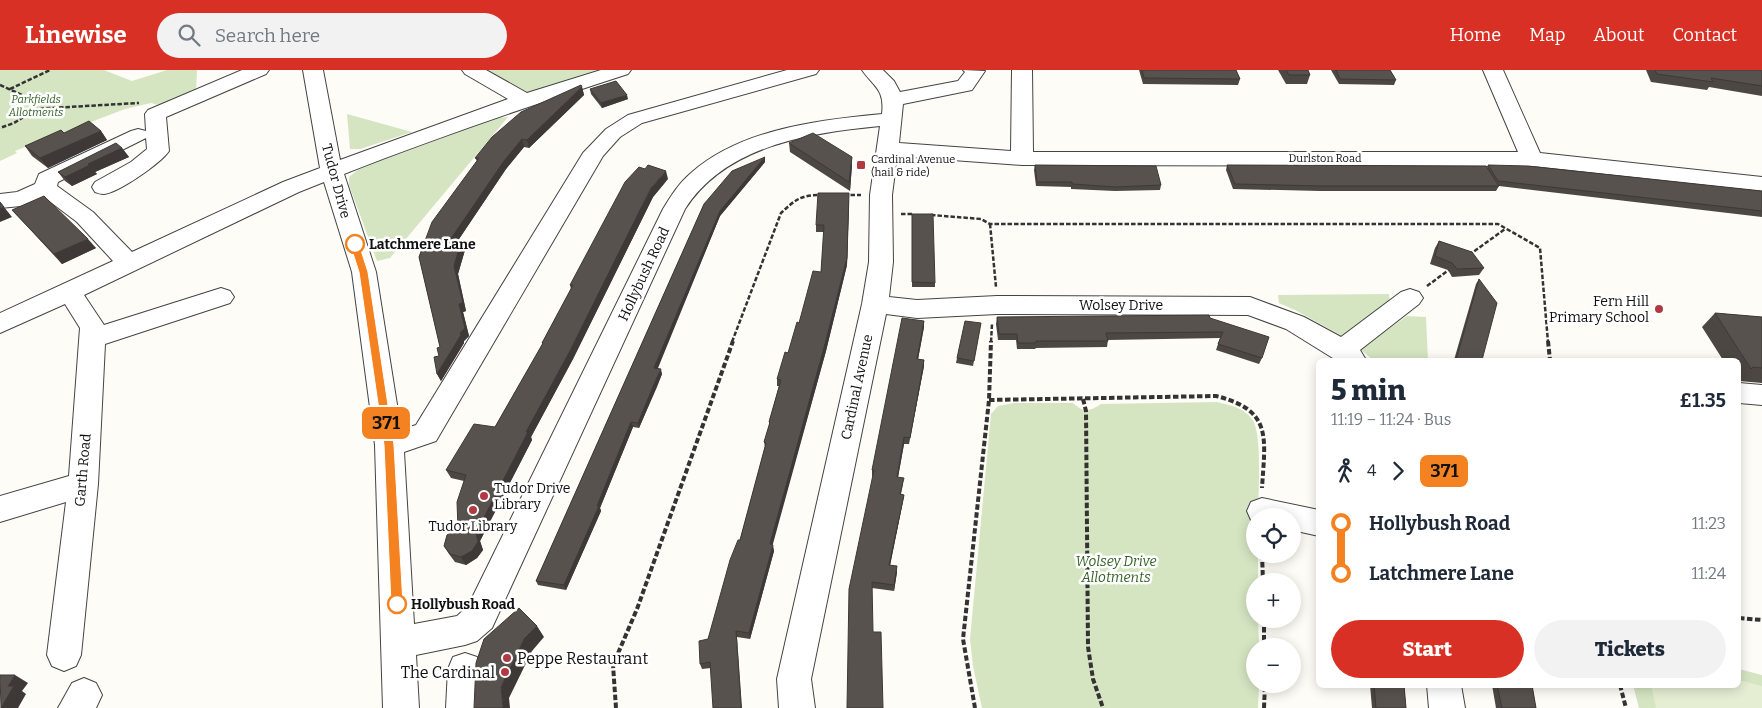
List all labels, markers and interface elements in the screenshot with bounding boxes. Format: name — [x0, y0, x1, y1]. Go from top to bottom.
search box — [157, 13, 507, 58]
text: Linewise — [25, 21, 127, 49]
icon: search — [175, 21, 203, 49]
text: Search here — [215, 24, 320, 47]
text: Home — [1450, 24, 1501, 46]
text: Map — [1529, 24, 1565, 46]
text: About — [1593, 24, 1644, 46]
text: Contact — [1672, 24, 1737, 46]
park label: Parkfields Allotments — [8, 93, 63, 119]
street label: Tudor Drive — [318, 142, 354, 220]
street label: Durlston Road — [1289, 152, 1362, 165]
place label: Cardinal Avenue (hail & ride) — [871, 153, 955, 179]
marker: Cardinal Avenue (hail & ride) — [855, 159, 867, 171]
street label: Hollybush Road — [615, 224, 673, 324]
marker: Latchmere Lane — [345, 234, 365, 254]
place label: Latchmere Lane — [369, 236, 476, 253]
place label: Fern Hill Primary School — [1549, 293, 1649, 326]
street label: Wolsey Drive — [1079, 297, 1163, 314]
marker: Fern Hill Primary School — [1653, 303, 1665, 315]
street label: Cardinal Avenue — [838, 333, 876, 441]
text: 5 min — [1331, 374, 1405, 407]
text: £1.35 — [1679, 389, 1726, 412]
line badge: 371 — [357, 407, 415, 439]
text: 11:19 – 11:24 · Bus — [1331, 410, 1451, 429]
text: 371 — [372, 412, 400, 434]
street label: Garth Road — [71, 433, 95, 507]
icon: walk — [1331, 457, 1359, 485]
icon: forward — [1384, 457, 1412, 485]
text: 371 — [1430, 460, 1458, 482]
text: 4 — [1367, 461, 1376, 480]
place label: Tudor Drive Library — [494, 480, 570, 513]
marker: Tudor Drive Library — [478, 490, 490, 502]
marker: Tudor Library — [467, 504, 479, 516]
map controls — [1246, 508, 1301, 693]
button: locate — [1246, 508, 1301, 563]
text: Hollybush Road — [1369, 512, 1510, 535]
text: 11:23 — [1692, 514, 1726, 533]
place label: Tudor Library — [429, 518, 518, 535]
park label: Wolsey Drive Allotments — [1076, 553, 1156, 586]
text: Latchmere Lane — [1369, 562, 1514, 585]
text: 11:24 — [1692, 564, 1726, 583]
button: + — [1246, 573, 1301, 628]
marker: Hollybush Road — [387, 594, 407, 614]
place label: Hollybush Road — [411, 596, 516, 613]
button: Start — [1331, 620, 1524, 678]
button: Tickets — [1534, 620, 1726, 678]
button: − — [1246, 638, 1301, 693]
place label: Peppe Restaurant — [517, 649, 648, 668]
marker: Peppe Restaurant — [501, 652, 513, 664]
place label: The Cardinal — [401, 663, 495, 682]
marker: The Cardinal — [499, 666, 511, 678]

